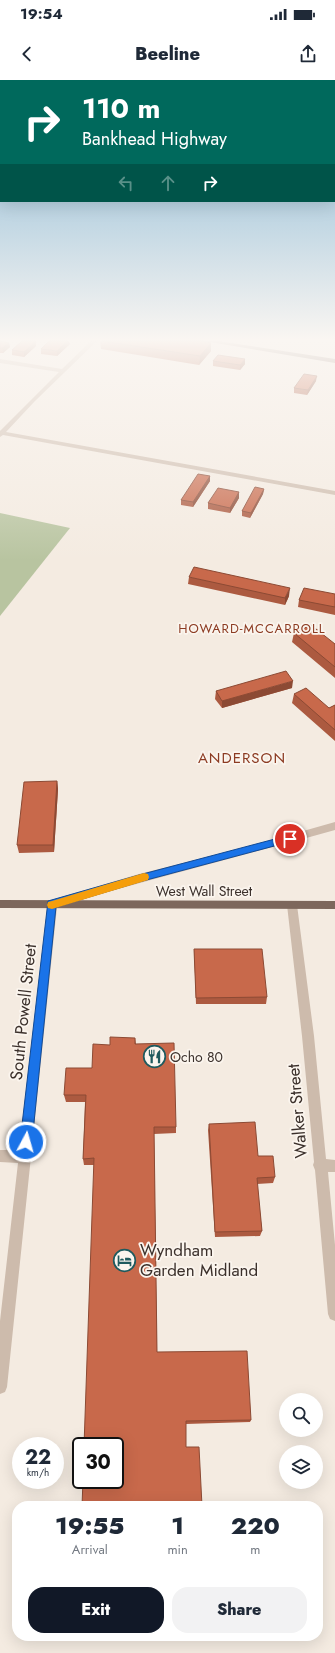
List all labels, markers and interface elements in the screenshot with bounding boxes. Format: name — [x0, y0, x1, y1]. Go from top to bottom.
text: 19:54 — [20, 3, 63, 25]
text: Beeline — [135, 41, 200, 67]
icon: back — [16, 43, 38, 65]
icon: share — [297, 43, 319, 65]
text: 110 m — [82, 88, 160, 129]
icon: right — [16, 96, 68, 148]
text: Bankhead Highway — [82, 126, 227, 152]
icon: left — [115, 172, 137, 194]
icon: ahead — [157, 172, 179, 194]
icon: right — [199, 172, 221, 194]
district label: HOWARD-MCCARROLL — [178, 619, 326, 638]
district label: ANDERSON — [198, 747, 286, 769]
pin — [273, 822, 307, 856]
icon: arrive — [279, 828, 301, 850]
street label: West Wall Street — [156, 881, 253, 901]
street label: South Powell Street — [4, 943, 42, 1081]
restaurant icon: Ocho 80 — [142, 1044, 168, 1070]
place label: Ocho 80 — [170, 1047, 223, 1067]
street label: Walker Street — [281, 1063, 313, 1159]
position arrow — [5, 1121, 47, 1163]
place label: Wyndham Garden Midland — [140, 1238, 258, 1282]
hotel icon: Wyndham Garden Midland — [111, 1247, 137, 1273]
map controls — [279, 1393, 323, 1489]
button: search — [279, 1393, 323, 1437]
speed limit sign: 30 — [72, 1437, 124, 1489]
text: 22 — [25, 1443, 51, 1472]
button: layers — [279, 1445, 323, 1489]
text: km/h — [27, 1465, 49, 1480]
text: 19:55 — [55, 1508, 124, 1543]
text: 1 — [171, 1508, 184, 1543]
text: 220 — [231, 1508, 280, 1543]
text: Arrival — [72, 1540, 108, 1559]
text: min — [167, 1540, 188, 1559]
text: m — [250, 1540, 260, 1559]
button: Exit — [28, 1587, 164, 1633]
button: Share — [172, 1587, 307, 1633]

